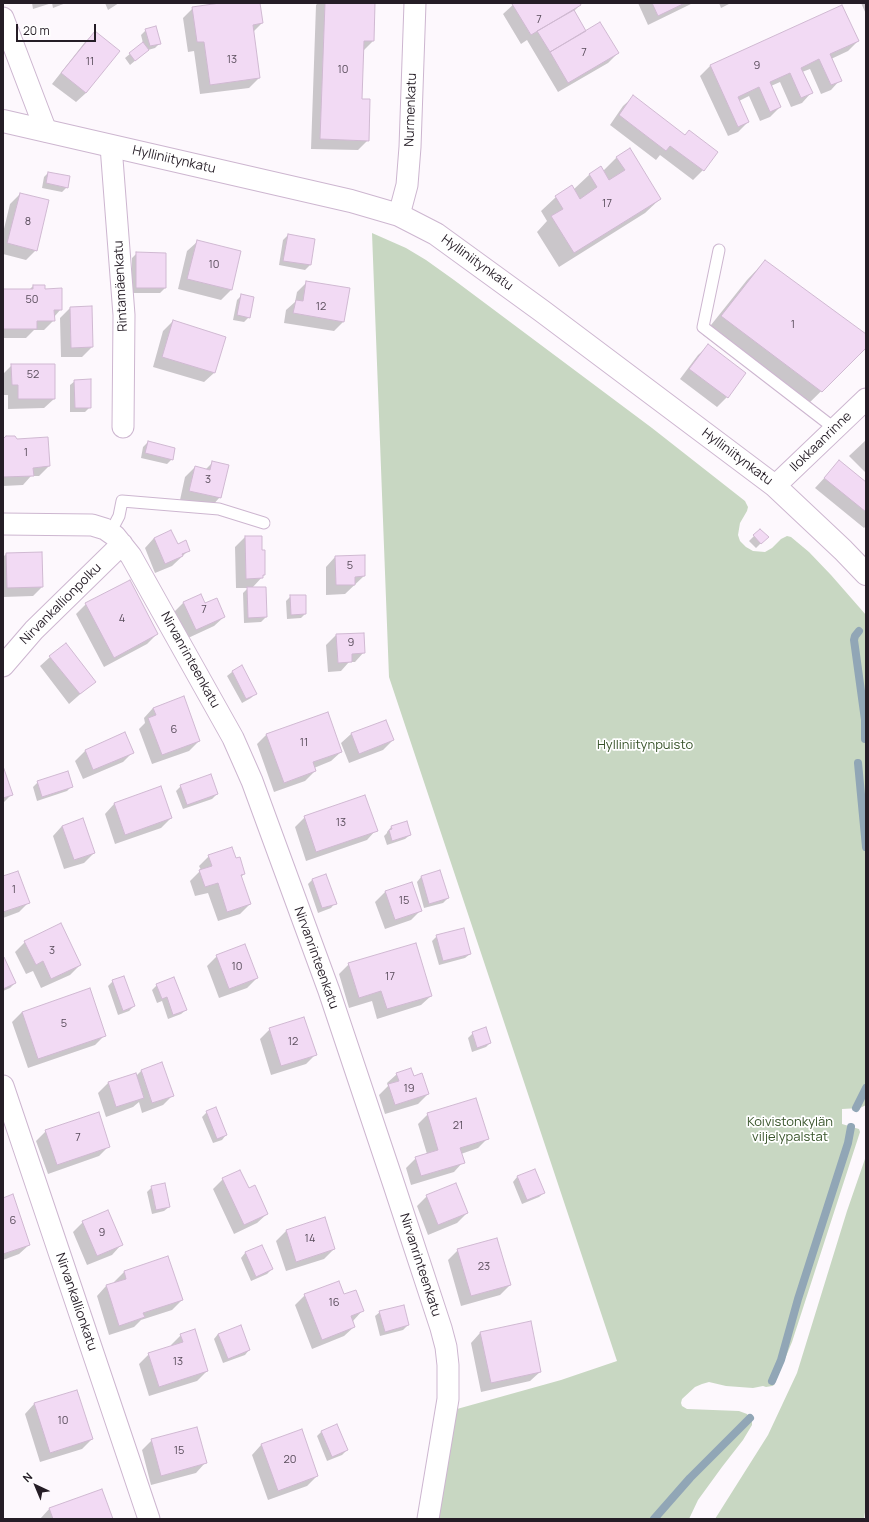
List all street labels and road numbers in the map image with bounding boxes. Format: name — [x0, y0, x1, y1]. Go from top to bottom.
street label: Nurmenkatu — [402, 73, 420, 147]
street label: Hylliniitynkatu — [131, 143, 217, 177]
street label: Hylliniitynkatu — [438, 232, 516, 294]
street label: Rintamäenkatu — [111, 240, 131, 332]
street label: Ilokkaanrinne — [787, 409, 855, 475]
street label: Hylliniitynkatu — [698, 425, 776, 489]
street label: Nirvankallionpolku — [17, 560, 105, 648]
street label: Nirvanrinteenkatu — [157, 609, 223, 711]
street label: Nirvanrinteenkatu — [290, 905, 342, 1011]
street label: Nirvanrinteenkatu — [396, 1211, 444, 1319]
street label: Nirvankallionkatu — [52, 1251, 100, 1353]

